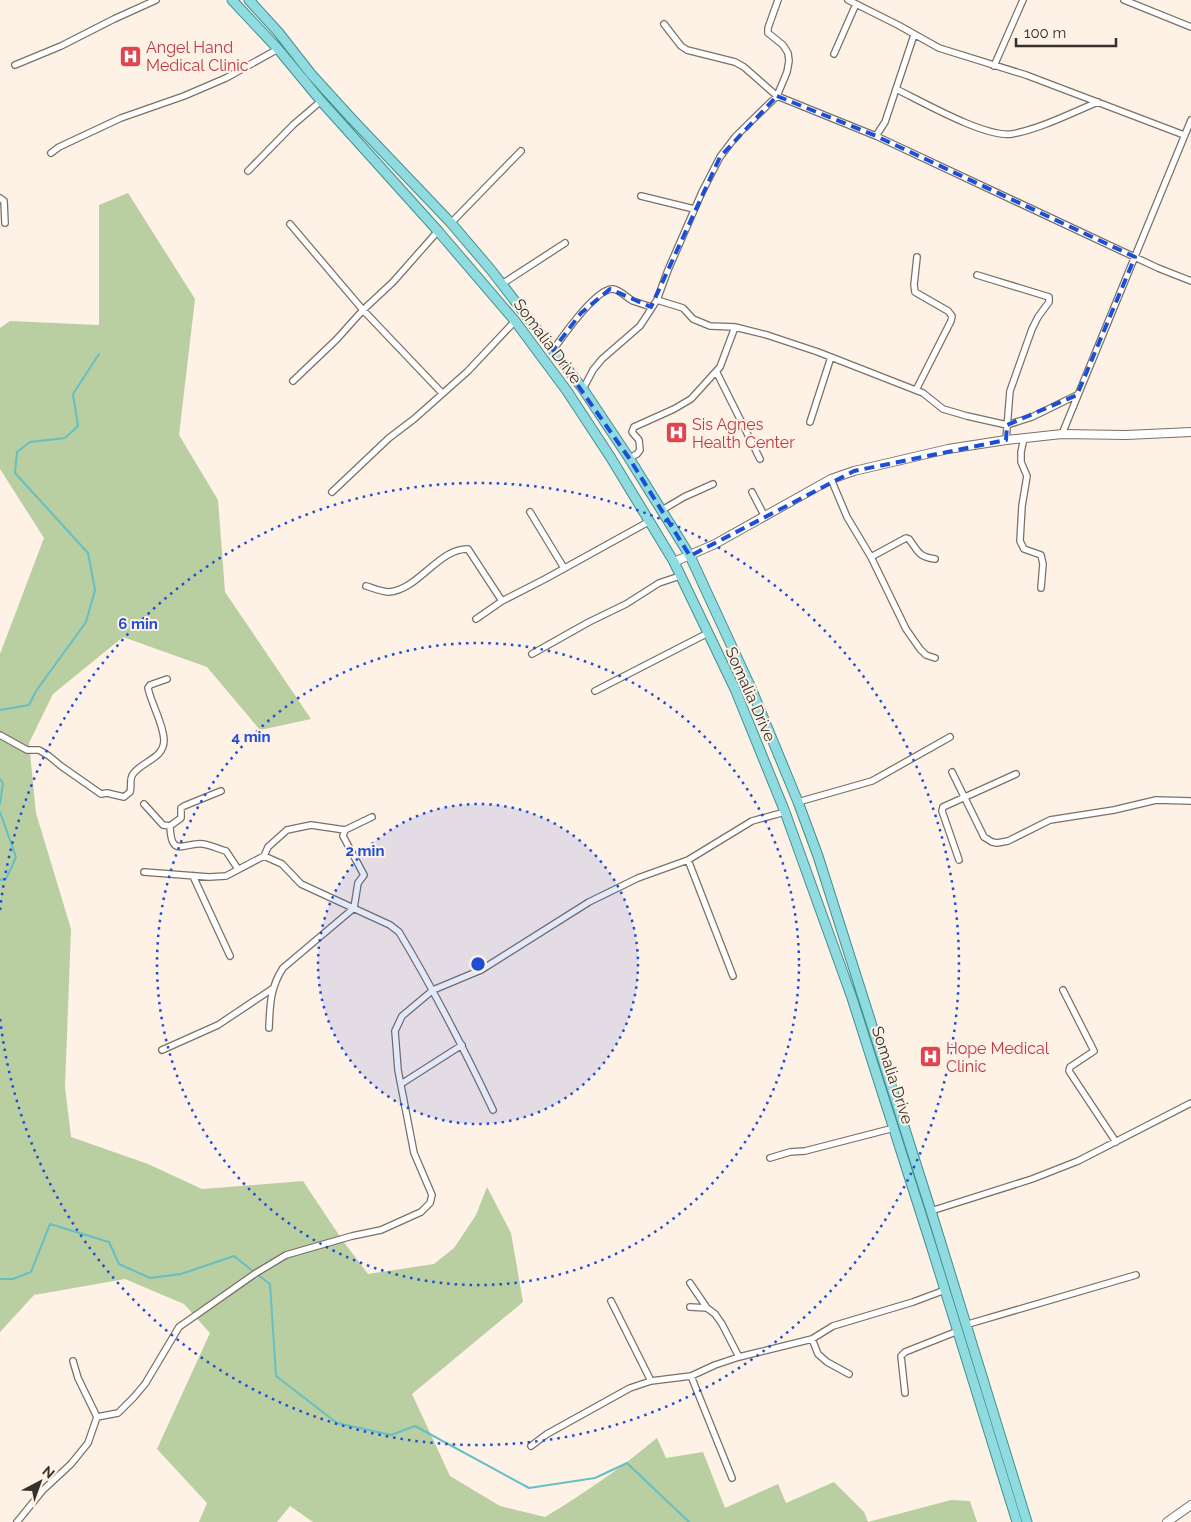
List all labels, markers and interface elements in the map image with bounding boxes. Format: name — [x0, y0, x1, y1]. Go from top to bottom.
scale bar — [1016, 15, 1116, 47]
text: 100 m — [1024, 24, 1066, 42]
place label: Angel Hand Medical Clinic — [146, 38, 249, 75]
hospital icon: Angel Hand Medical Clinic — [118, 44, 142, 68]
street label: Somalia Drive — [509, 295, 586, 388]
place label: Sis Agnes Health Center — [692, 415, 795, 452]
hospital icon: Sis Agnes Health Center — [664, 421, 688, 445]
text: 6 min — [118, 615, 158, 633]
street label: Somalia Drive — [721, 644, 780, 744]
text: 4 min — [231, 728, 271, 746]
text: 2 min — [346, 842, 384, 860]
centre of rings — [469, 955, 487, 973]
street label: Somalia Drive — [868, 1024, 917, 1126]
place label: Hope Medical Clinic — [946, 1039, 1050, 1076]
hospital icon: Hope Medical Clinic — [918, 1045, 942, 1069]
north arrow — [15, 1457, 65, 1507]
text: N — [39, 1463, 58, 1482]

